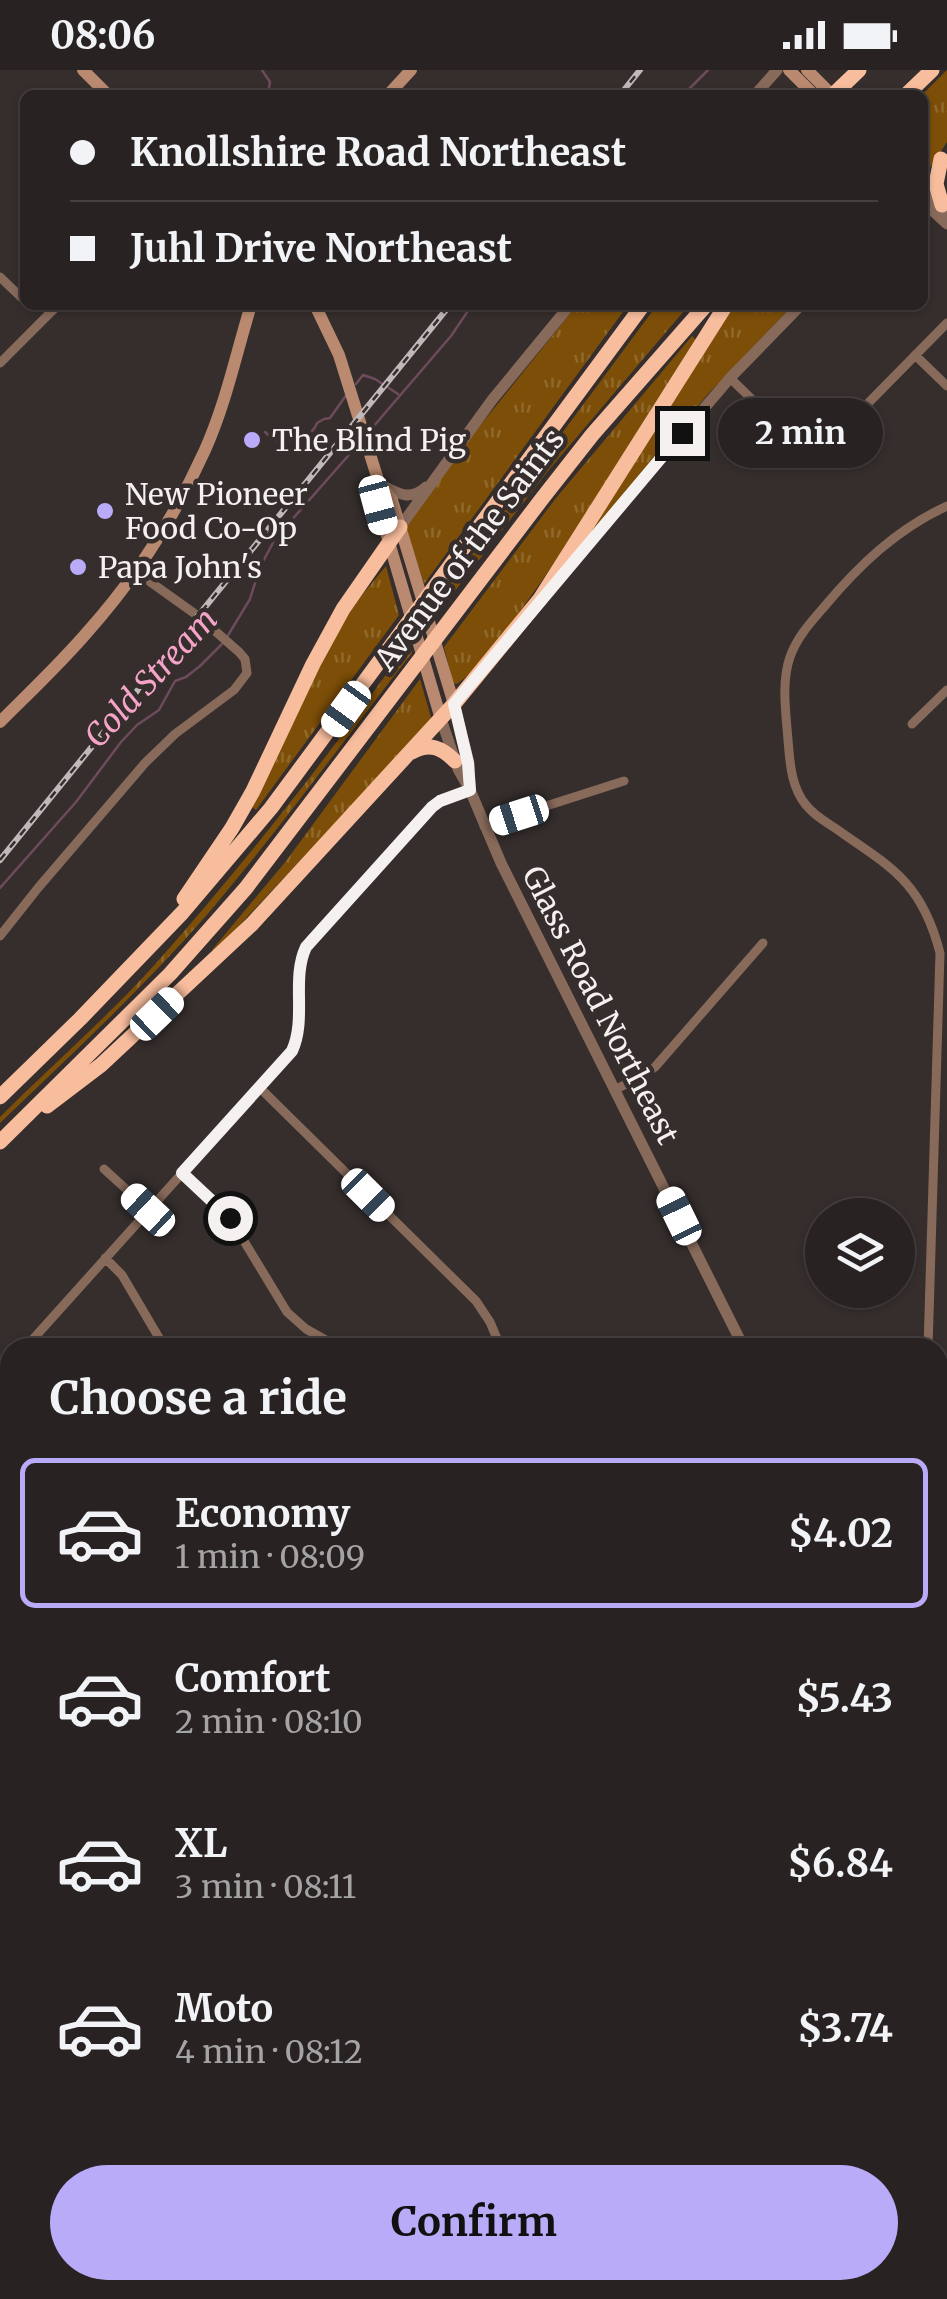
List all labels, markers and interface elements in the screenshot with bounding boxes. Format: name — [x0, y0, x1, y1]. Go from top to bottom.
text: 08:06 — [50, 12, 155, 59]
text: Knollshire Road Northeast — [130, 129, 626, 176]
text: Juhl Drive Northeast — [130, 225, 512, 272]
callout: 2 min — [717, 398, 882, 468]
route end — [660, 411, 705, 456]
text: 2 min — [755, 413, 846, 453]
place label: The Blind Pig — [272, 421, 466, 459]
street label: Avenue of the Saints — [365, 421, 572, 678]
marker: The Blind Pig — [241, 429, 263, 451]
car — [356, 472, 400, 538]
place label: New Pioneer Food Co-Op — [125, 475, 308, 547]
marker: New Pioneer Food Co-Op — [94, 500, 116, 522]
place label: Papa John's — [98, 548, 262, 586]
marker: Papa John's — [67, 556, 89, 578]
water label: Cold Stream — [76, 600, 226, 756]
car — [316, 676, 376, 742]
car — [486, 791, 552, 839]
street label: Glass Road Northeast — [514, 860, 688, 1151]
car — [125, 982, 189, 1046]
car — [336, 1163, 400, 1227]
car — [116, 1179, 180, 1241]
car — [652, 1182, 706, 1250]
route start — [208, 1196, 253, 1241]
map controls — [805, 1198, 915, 1308]
button: layers — [805, 1198, 915, 1308]
text: Choose a ride — [50, 1370, 347, 1426]
icon: car — [55, 1488, 145, 1578]
text: Economy — [175, 1490, 350, 1537]
text: $4.02 — [788, 1510, 893, 1557]
text: 1 min · 08:09 — [175, 1537, 365, 1577]
icon: car — [55, 1653, 145, 1743]
text: Comfort — [175, 1655, 331, 1702]
text: $5.43 — [795, 1675, 893, 1722]
text: 2 min · 08:10 — [175, 1702, 363, 1742]
icon: car — [55, 1818, 145, 1908]
text: XL — [175, 1820, 227, 1867]
text: $6.84 — [787, 1840, 893, 1887]
text: 3 min · 08:11 — [175, 1867, 356, 1907]
icon: car — [55, 1983, 145, 2073]
text: Moto — [175, 1985, 273, 2032]
text: $3.74 — [797, 2005, 893, 2052]
text: 4 min · 08:12 — [175, 2032, 363, 2072]
button: Confirm — [50, 2165, 898, 2280]

